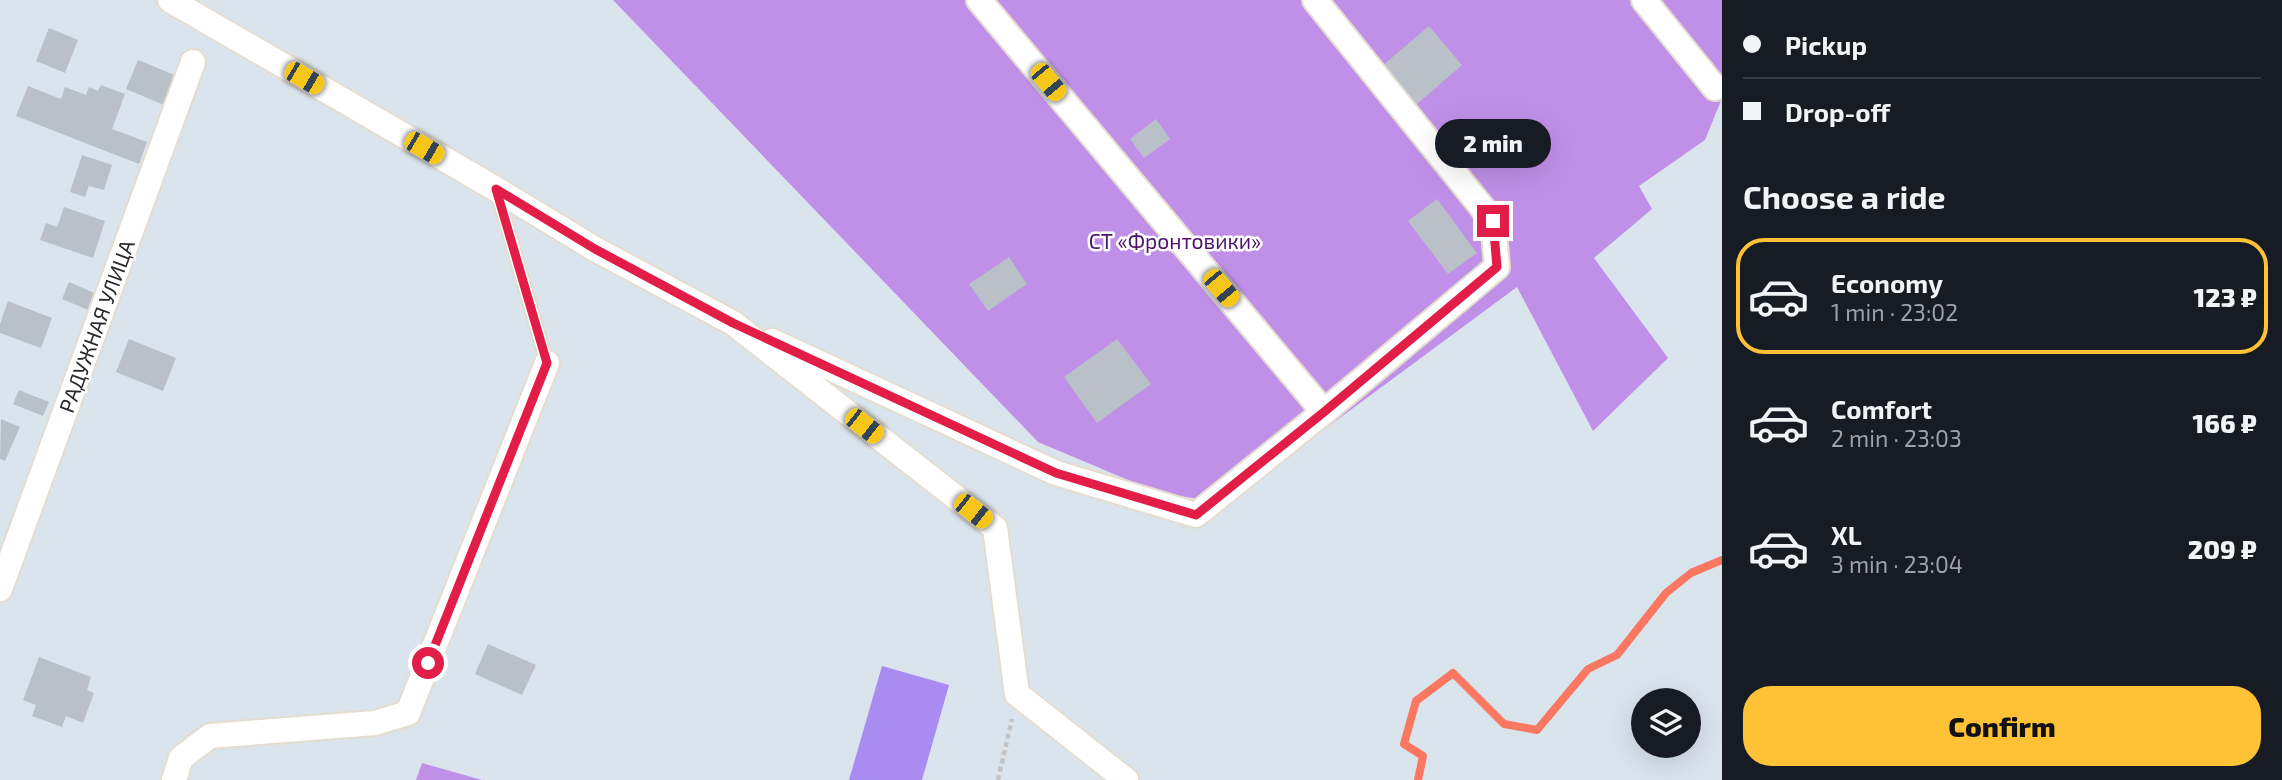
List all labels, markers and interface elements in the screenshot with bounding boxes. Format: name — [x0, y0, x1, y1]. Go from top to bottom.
text: Pickup — [1785, 29, 1867, 60]
car — [281, 58, 328, 98]
car — [1027, 59, 1070, 105]
text: Drop-off — [1785, 96, 1890, 127]
callout: 2 min — [1435, 120, 1551, 168]
car — [401, 128, 448, 168]
text: 2 min — [1463, 129, 1523, 157]
text: Choose a ride — [1743, 177, 1946, 215]
route end — [1477, 205, 1509, 237]
park label: СТ «Фронтовики» — [1089, 228, 1261, 253]
street label: РАДУЖНАЯ УЛИЦА — [53, 236, 139, 416]
car — [1200, 265, 1243, 311]
icon: car — [1747, 265, 1810, 328]
text: Economy — [1831, 267, 1943, 298]
text: 123 ₽ — [2194, 281, 2257, 312]
text: 1 min · 23:02 — [1831, 298, 1958, 326]
icon: car — [1747, 391, 1810, 454]
text: Comfort — [1831, 393, 1932, 424]
car — [841, 405, 888, 447]
text: 166 ₽ — [2193, 407, 2257, 438]
text: 2 min · 23:03 — [1831, 424, 1962, 452]
car — [950, 490, 997, 532]
icon: car — [1747, 517, 1810, 580]
text: XL — [1831, 519, 1862, 550]
text: 209 ₽ — [2188, 533, 2257, 564]
text: 3 min · 23:04 — [1831, 550, 1963, 578]
route start — [412, 647, 444, 679]
button: Confirm — [1743, 686, 2261, 766]
map controls — [1631, 688, 1701, 758]
button: layers — [1631, 688, 1701, 758]

